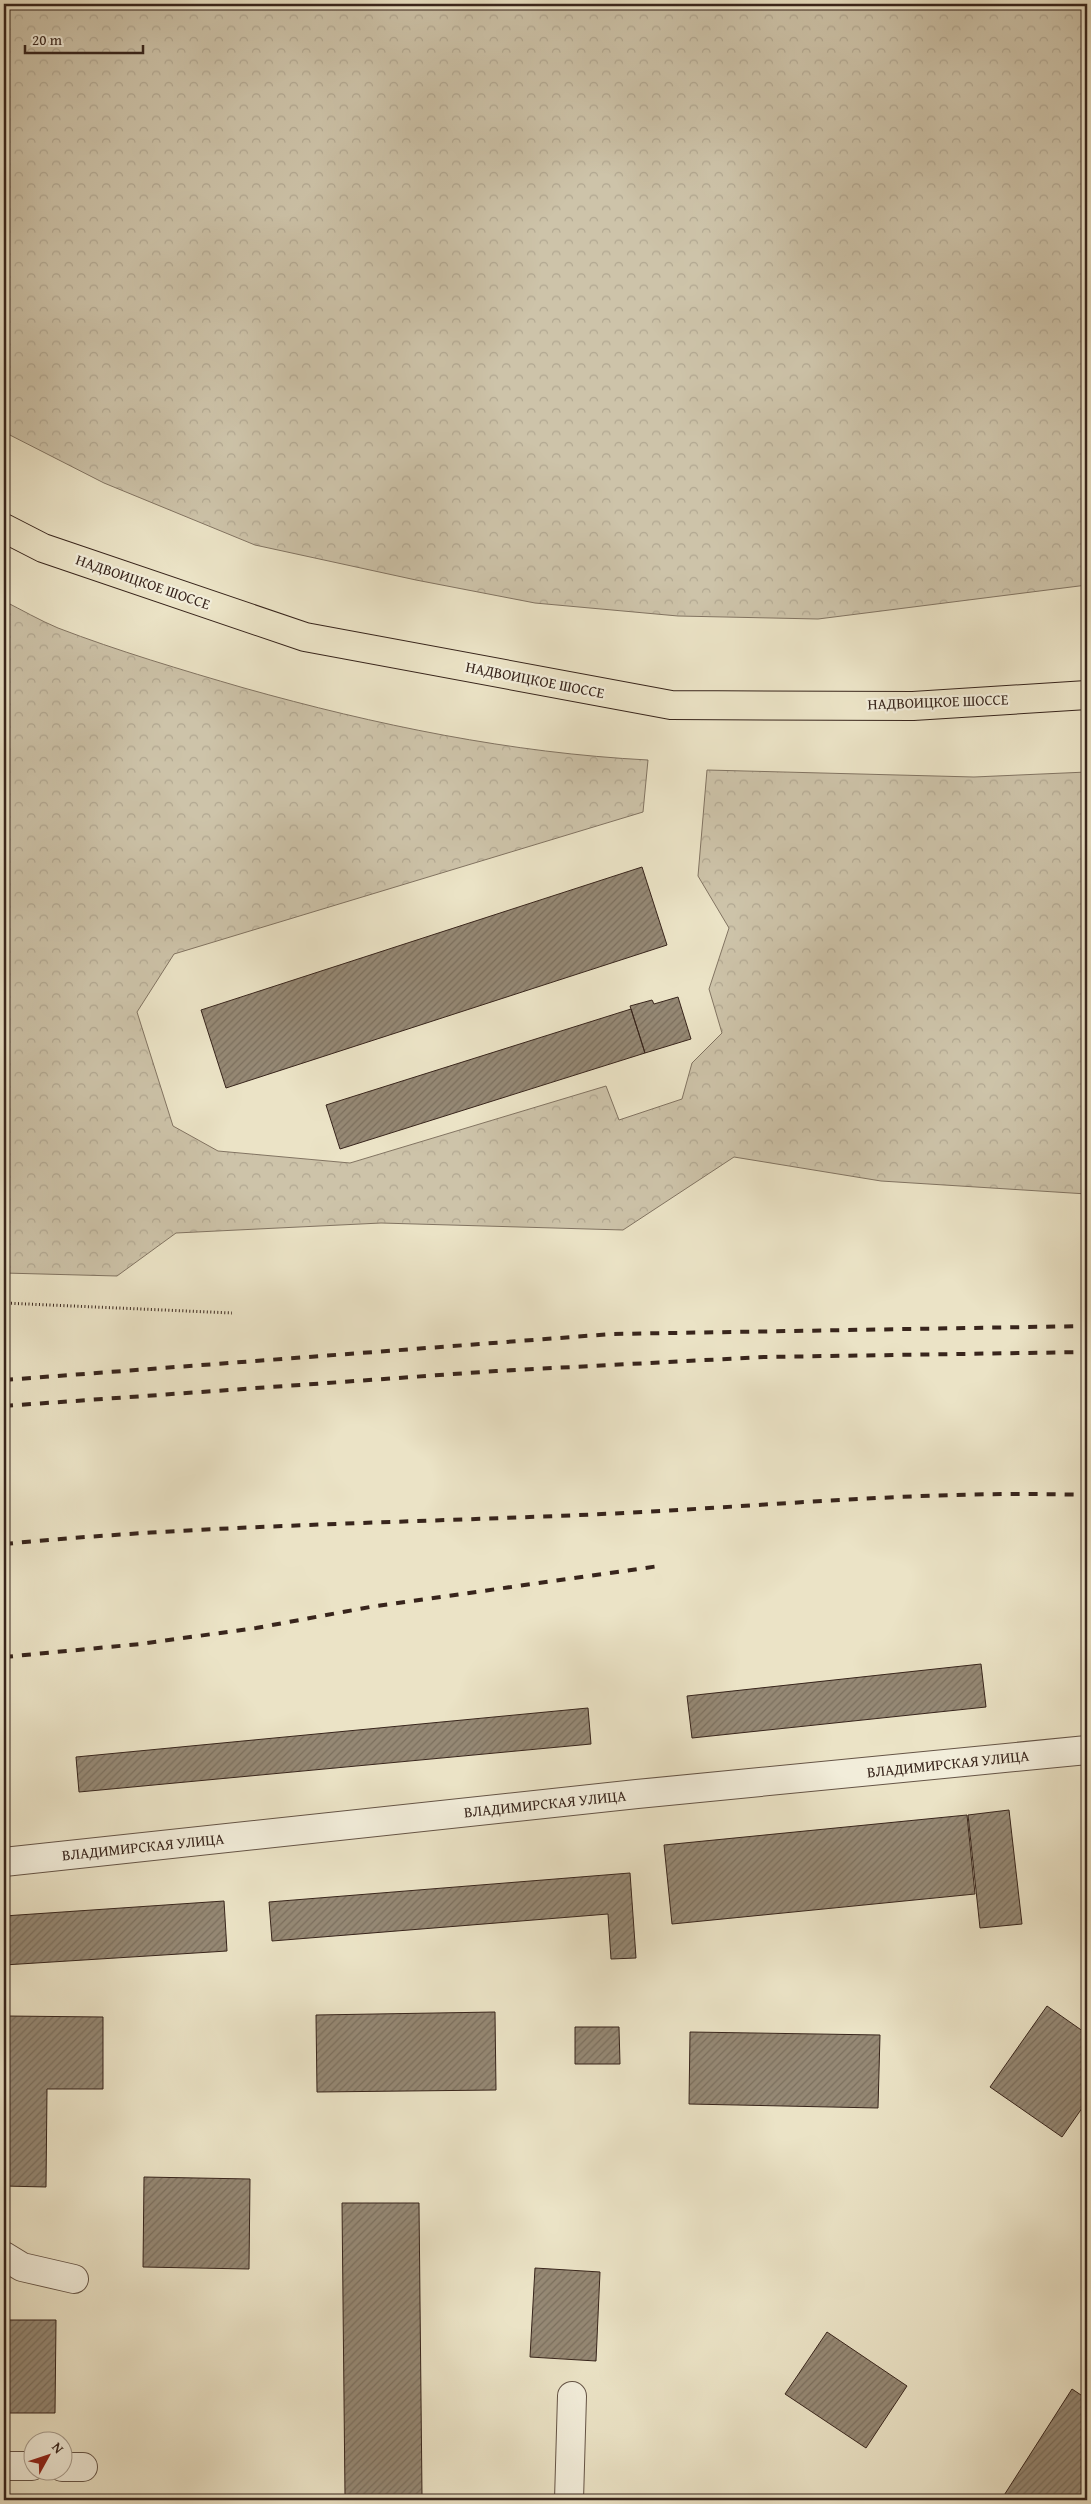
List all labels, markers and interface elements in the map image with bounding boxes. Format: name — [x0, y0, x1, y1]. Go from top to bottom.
scale bar — [25, 22, 142, 54]
text: 20 m — [32, 29, 63, 50]
street label: НАДВОИЦКОЕ ШОССЕ — [73, 549, 214, 615]
street label: НАДВОИЦКОЕ ШОССЕ — [464, 656, 607, 703]
street label: НАДВОИЦКОЕ ШОССЕ — [867, 689, 1009, 714]
street label: ВЛАДИМИРСКАЯ УЛИЦА — [866, 1745, 1030, 1782]
street label: ВЛАДИМИРСКАЯ УЛИЦА — [463, 1785, 627, 1822]
street label: ВЛАДИМИРСКАЯ УЛИЦА — [61, 1828, 225, 1865]
north arrow — [22, 2432, 72, 2482]
text: N — [47, 2438, 69, 2458]

